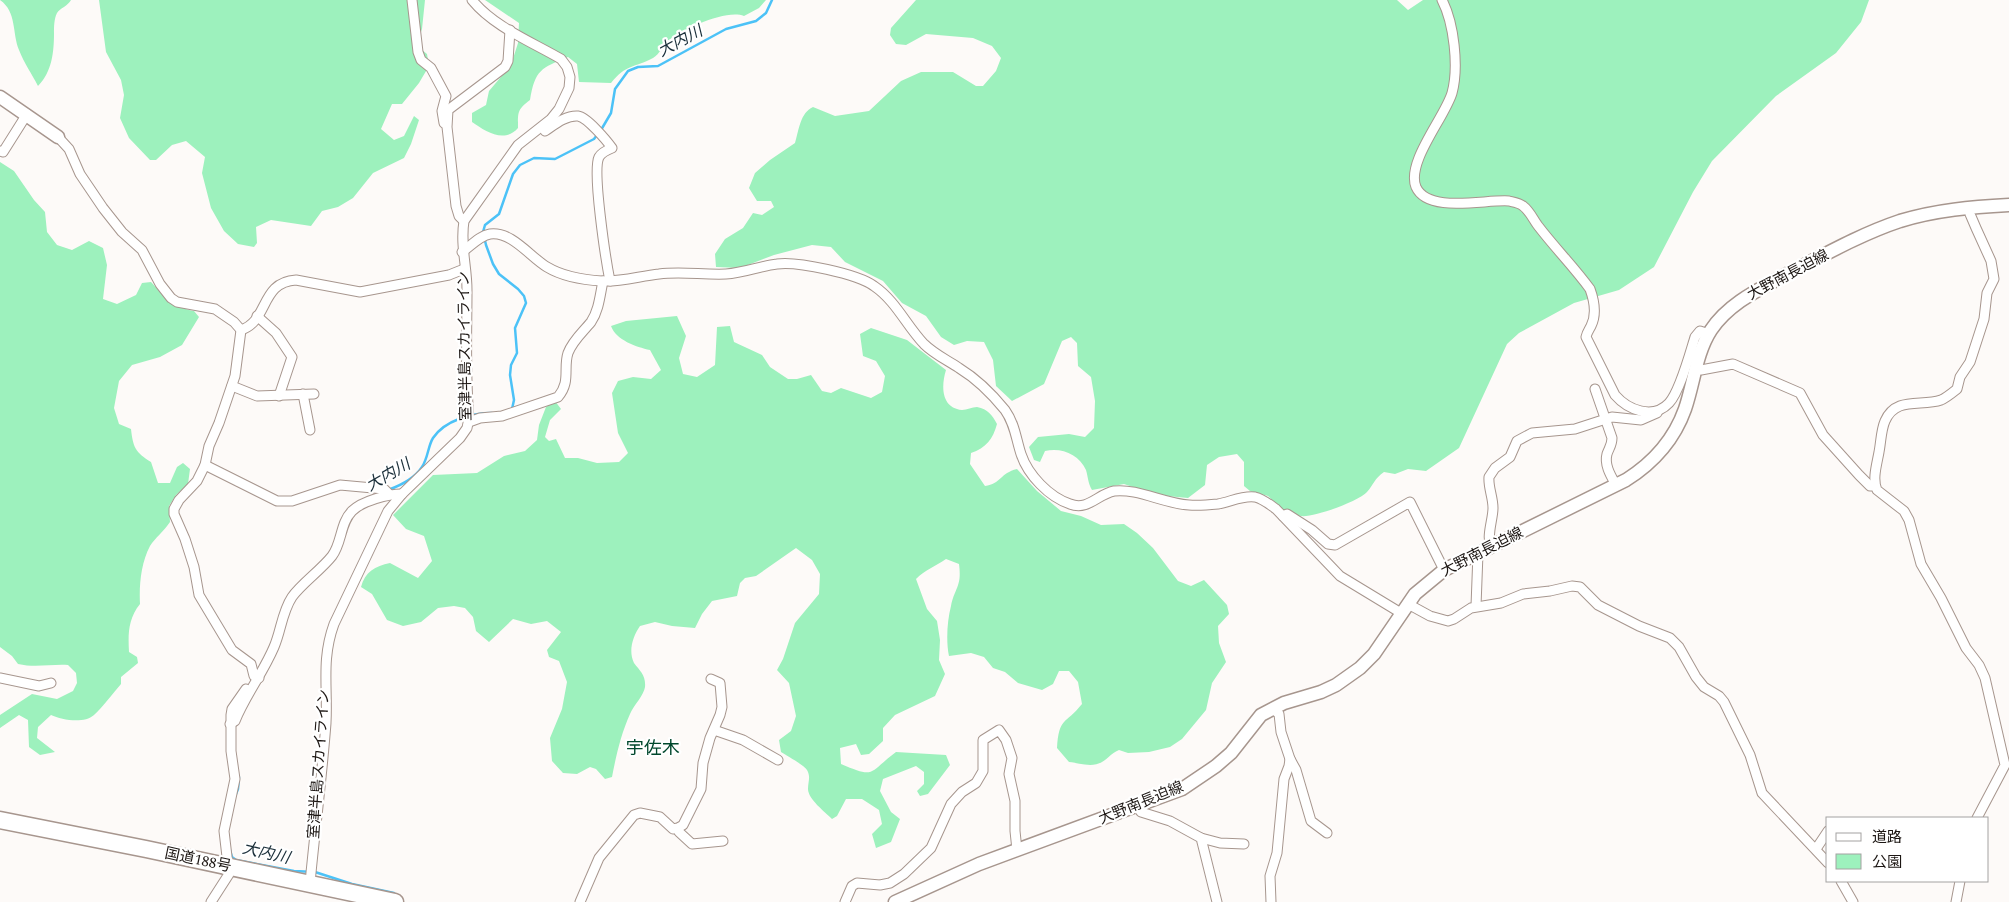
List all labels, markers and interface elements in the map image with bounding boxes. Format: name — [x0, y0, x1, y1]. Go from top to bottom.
water label: 大内川 — [653, 18, 709, 63]
street label: 大野南長迫線 — [1743, 244, 1833, 306]
street label: 室津半島スカイライン — [452, 271, 478, 421]
water label: 大内川 — [361, 452, 417, 497]
street label: 大野南長迫線 — [1437, 521, 1527, 583]
street label: 室津半島スカイライン — [302, 688, 336, 840]
district label: 宇佐木 — [626, 735, 680, 762]
street label: 大野南長迫線 — [1095, 775, 1187, 831]
legend — [1826, 817, 1989, 882]
text: 道路 — [1872, 826, 1902, 849]
water label: 大内川 — [240, 836, 294, 871]
street label: 国道188号 — [163, 842, 233, 878]
text: 公園 — [1872, 851, 1902, 874]

